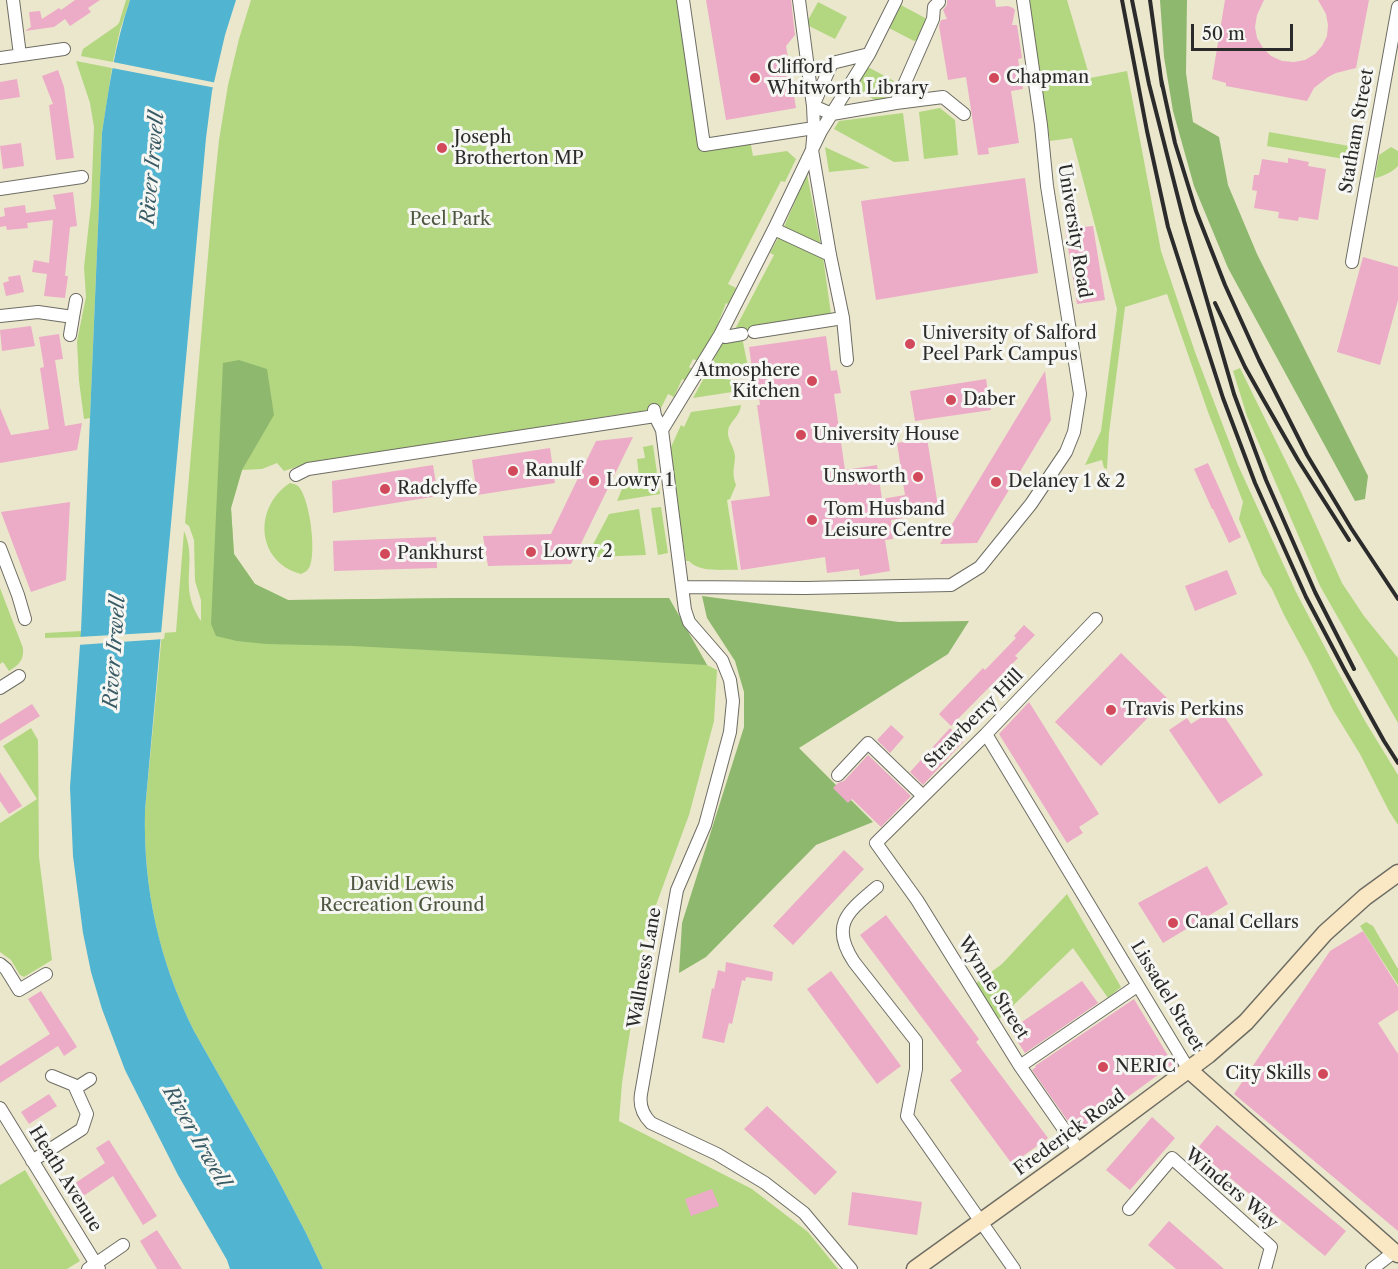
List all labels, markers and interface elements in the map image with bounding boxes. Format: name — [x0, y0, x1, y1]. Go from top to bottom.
scale bar — [1194, 12, 1296, 50]
text: 50 m — [1202, 23, 1245, 45]
place label: Clifford Whitworth Library — [767, 57, 928, 100]
place label: Chapman — [1006, 67, 1089, 89]
street label: Statham Street — [1335, 67, 1379, 195]
marker: Clifford Whitworth Library — [748, 71, 762, 85]
marker: Chapman — [987, 71, 1001, 85]
water label: River Irwell — [136, 110, 170, 226]
place label: Joseph Brotherton MP — [454, 127, 584, 170]
marker: Joseph Brotherton MP — [435, 141, 449, 155]
street label: University Road — [1053, 162, 1095, 300]
park label: Peel Park — [410, 209, 490, 231]
place label: University of Salford Peel Park Campus — [922, 323, 1097, 366]
marker: University of Salford Peel Park Campus — [903, 337, 917, 351]
place label: Atmosphere Kitchen — [695, 360, 800, 403]
marker: Atmosphere Kitchen — [805, 374, 819, 388]
place label: Daber — [963, 389, 1016, 411]
marker: Daber — [944, 393, 958, 407]
place label: University House — [813, 424, 959, 446]
marker: University House — [794, 428, 808, 442]
place label: Ranulf — [525, 460, 582, 482]
marker: Ranulf — [506, 464, 520, 478]
place label: Unsworth — [823, 466, 906, 488]
place label: Lowry 1 — [606, 470, 673, 492]
marker: Unsworth — [911, 470, 925, 484]
place label: Delaney 1 & 2 — [1008, 471, 1125, 493]
marker: Lowry 1 — [587, 474, 601, 488]
marker: Delaney 1 & 2 — [989, 475, 1003, 489]
place label: Radclyffe — [397, 478, 478, 500]
marker: Radclyffe — [378, 482, 392, 496]
place label: Tom Husband Leisure Centre — [824, 499, 952, 542]
marker: Tom Husband Leisure Centre — [805, 513, 819, 527]
place label: Lowry 2 — [543, 541, 613, 563]
place label: Pankhurst — [397, 543, 484, 565]
marker: Lowry 2 — [524, 545, 538, 559]
marker: Pankhurst — [378, 547, 392, 561]
water label: River Irwell — [99, 595, 131, 709]
street label: Strawberry Hill — [920, 665, 1028, 773]
place label: Travis Perkins — [1123, 699, 1244, 721]
marker: Travis Perkins — [1104, 703, 1118, 717]
park label: David Lewis Recreation Ground — [320, 874, 484, 916]
street label: Wallness Lane — [624, 906, 666, 1030]
place label: Canal Cellars — [1185, 912, 1299, 934]
marker: Canal Cellars — [1166, 916, 1180, 930]
street label: Wynne Street — [953, 933, 1033, 1043]
street label: Lissadel Street — [1126, 937, 1208, 1055]
place label: NERIC — [1115, 1056, 1176, 1078]
marker: NERIC — [1096, 1060, 1110, 1074]
place label: City Skills — [1225, 1063, 1311, 1085]
marker: City Skills — [1316, 1067, 1330, 1081]
water label: River Irwell — [157, 1082, 235, 1192]
street label: Frederick Road — [1010, 1085, 1130, 1181]
street label: Heath Avenue — [24, 1122, 106, 1236]
street label: Winders Way — [1180, 1144, 1282, 1234]

